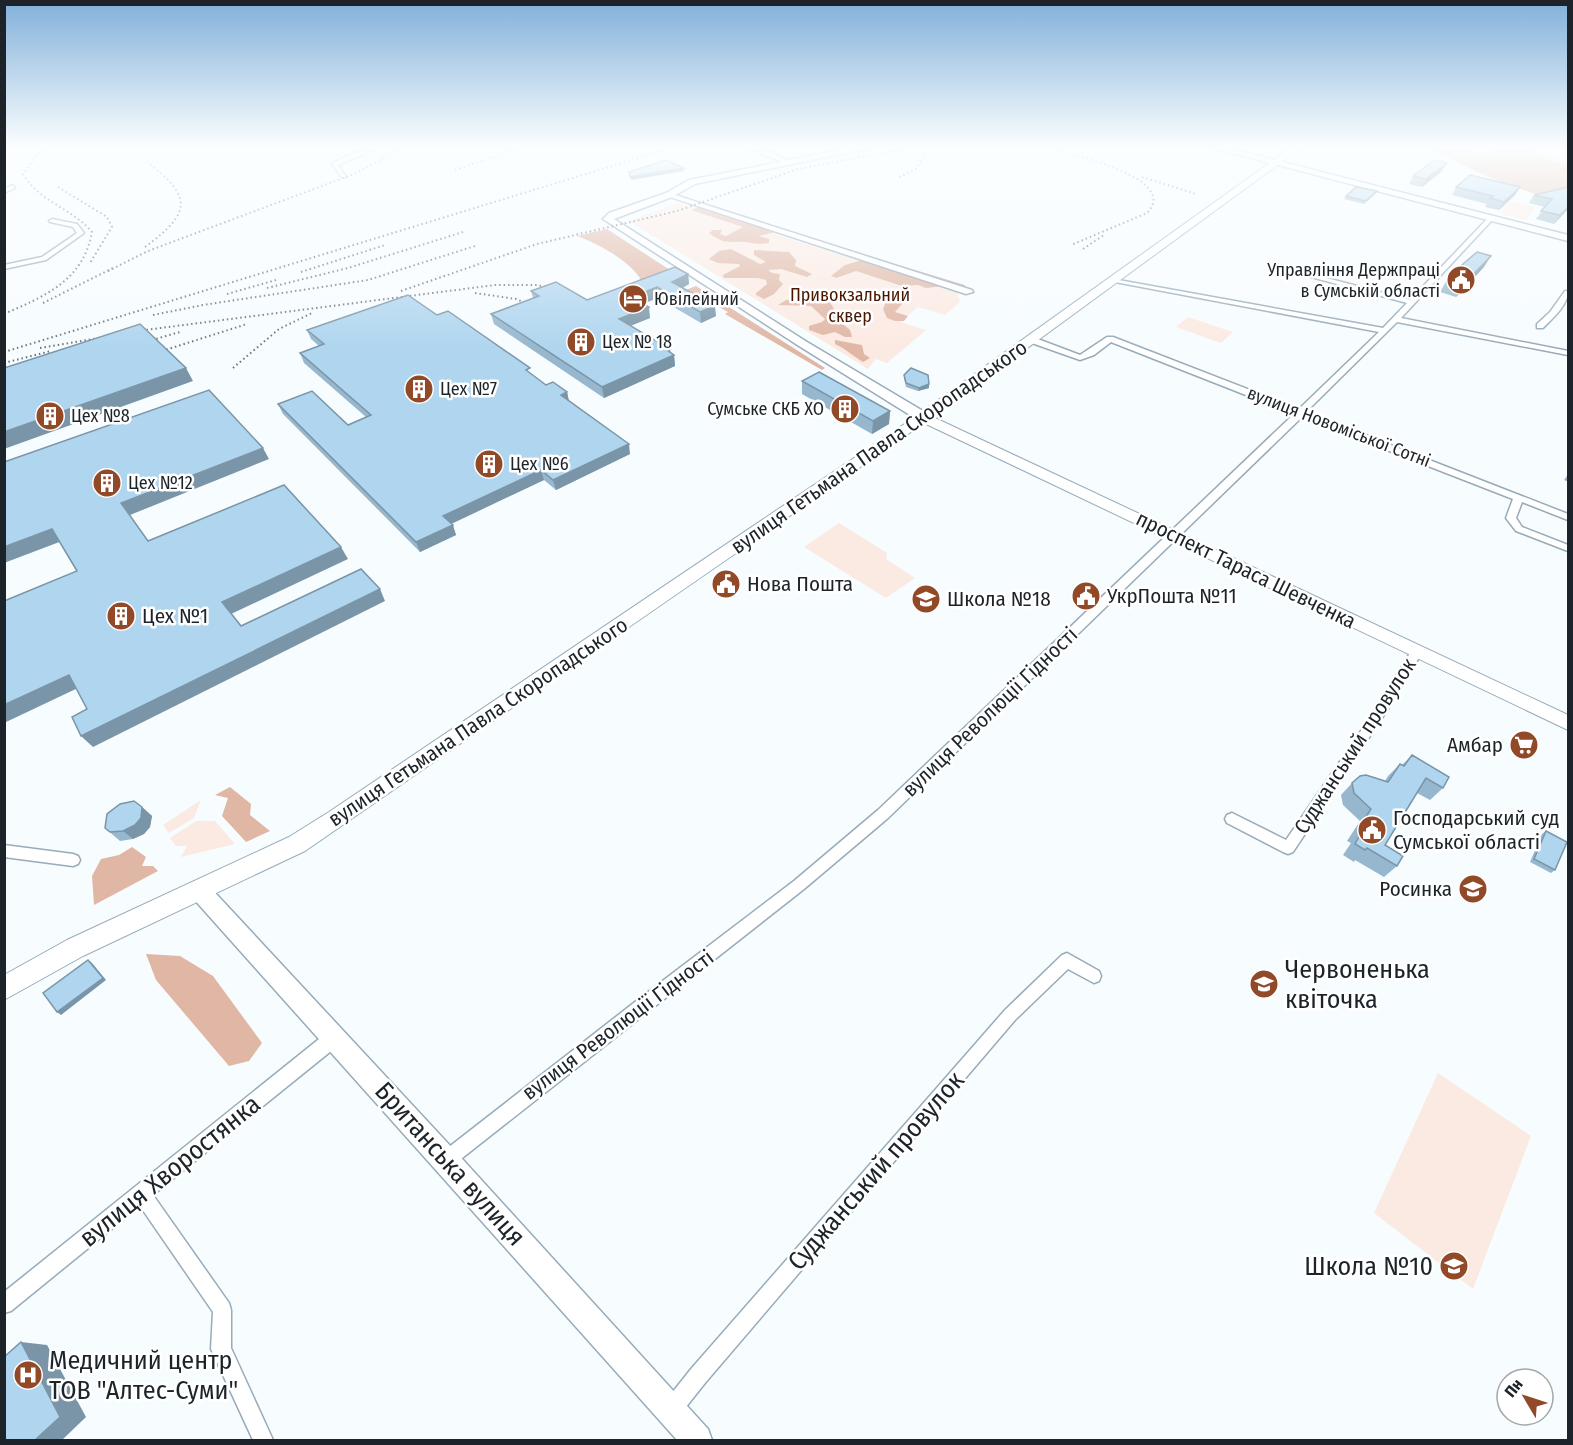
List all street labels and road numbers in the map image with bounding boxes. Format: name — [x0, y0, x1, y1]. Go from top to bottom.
street label: вулиця Гетьмана Павла Скоропадського — [726, 334, 1032, 560]
street label: вулиця Новоміської Сотні — [1244, 382, 1434, 472]
street label: проспект Тараса Шевченка — [1132, 505, 1360, 635]
street label: вулиця Гетьмана Павла Скоропадського — [323, 612, 633, 832]
street label: вулиця Революції Гідності — [897, 622, 1083, 802]
street label: Суджанський провулок — [1288, 653, 1422, 839]
street label: вулиця Революції Гідності — [517, 944, 719, 1106]
street label: Суджанський провулок — [781, 1065, 971, 1277]
street label: Британська вулиця — [368, 1076, 532, 1252]
street label: вулиця Хворостянка — [73, 1089, 267, 1253]

